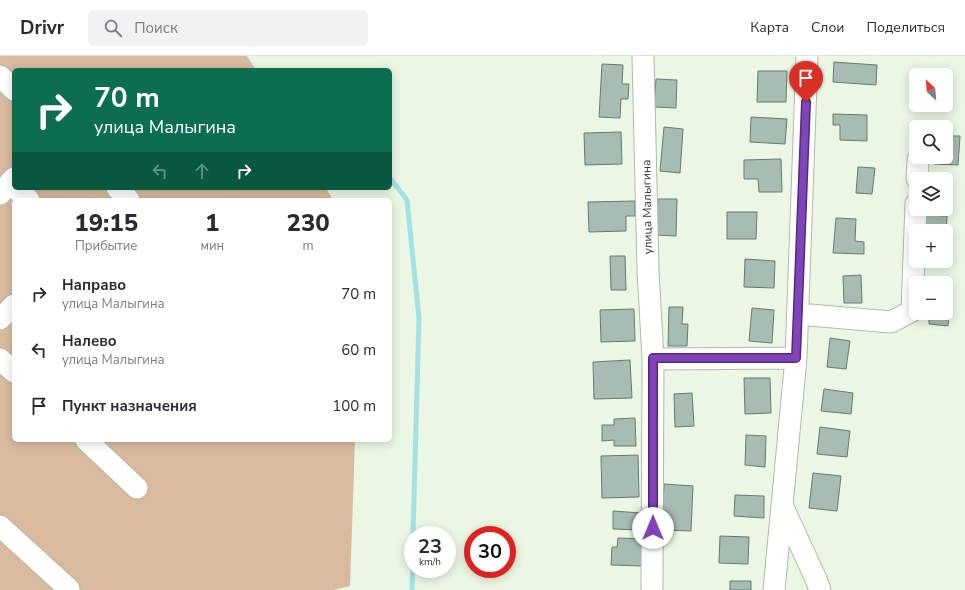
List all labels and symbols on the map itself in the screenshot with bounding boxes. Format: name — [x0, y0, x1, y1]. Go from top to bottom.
pin — [789, 61, 823, 102]
north arrow — [909, 68, 953, 112]
street label: улица Малыгина — [638, 160, 656, 254]
position arrow — [632, 507, 674, 549]
speed limit sign: 30 — [464, 526, 516, 578]

